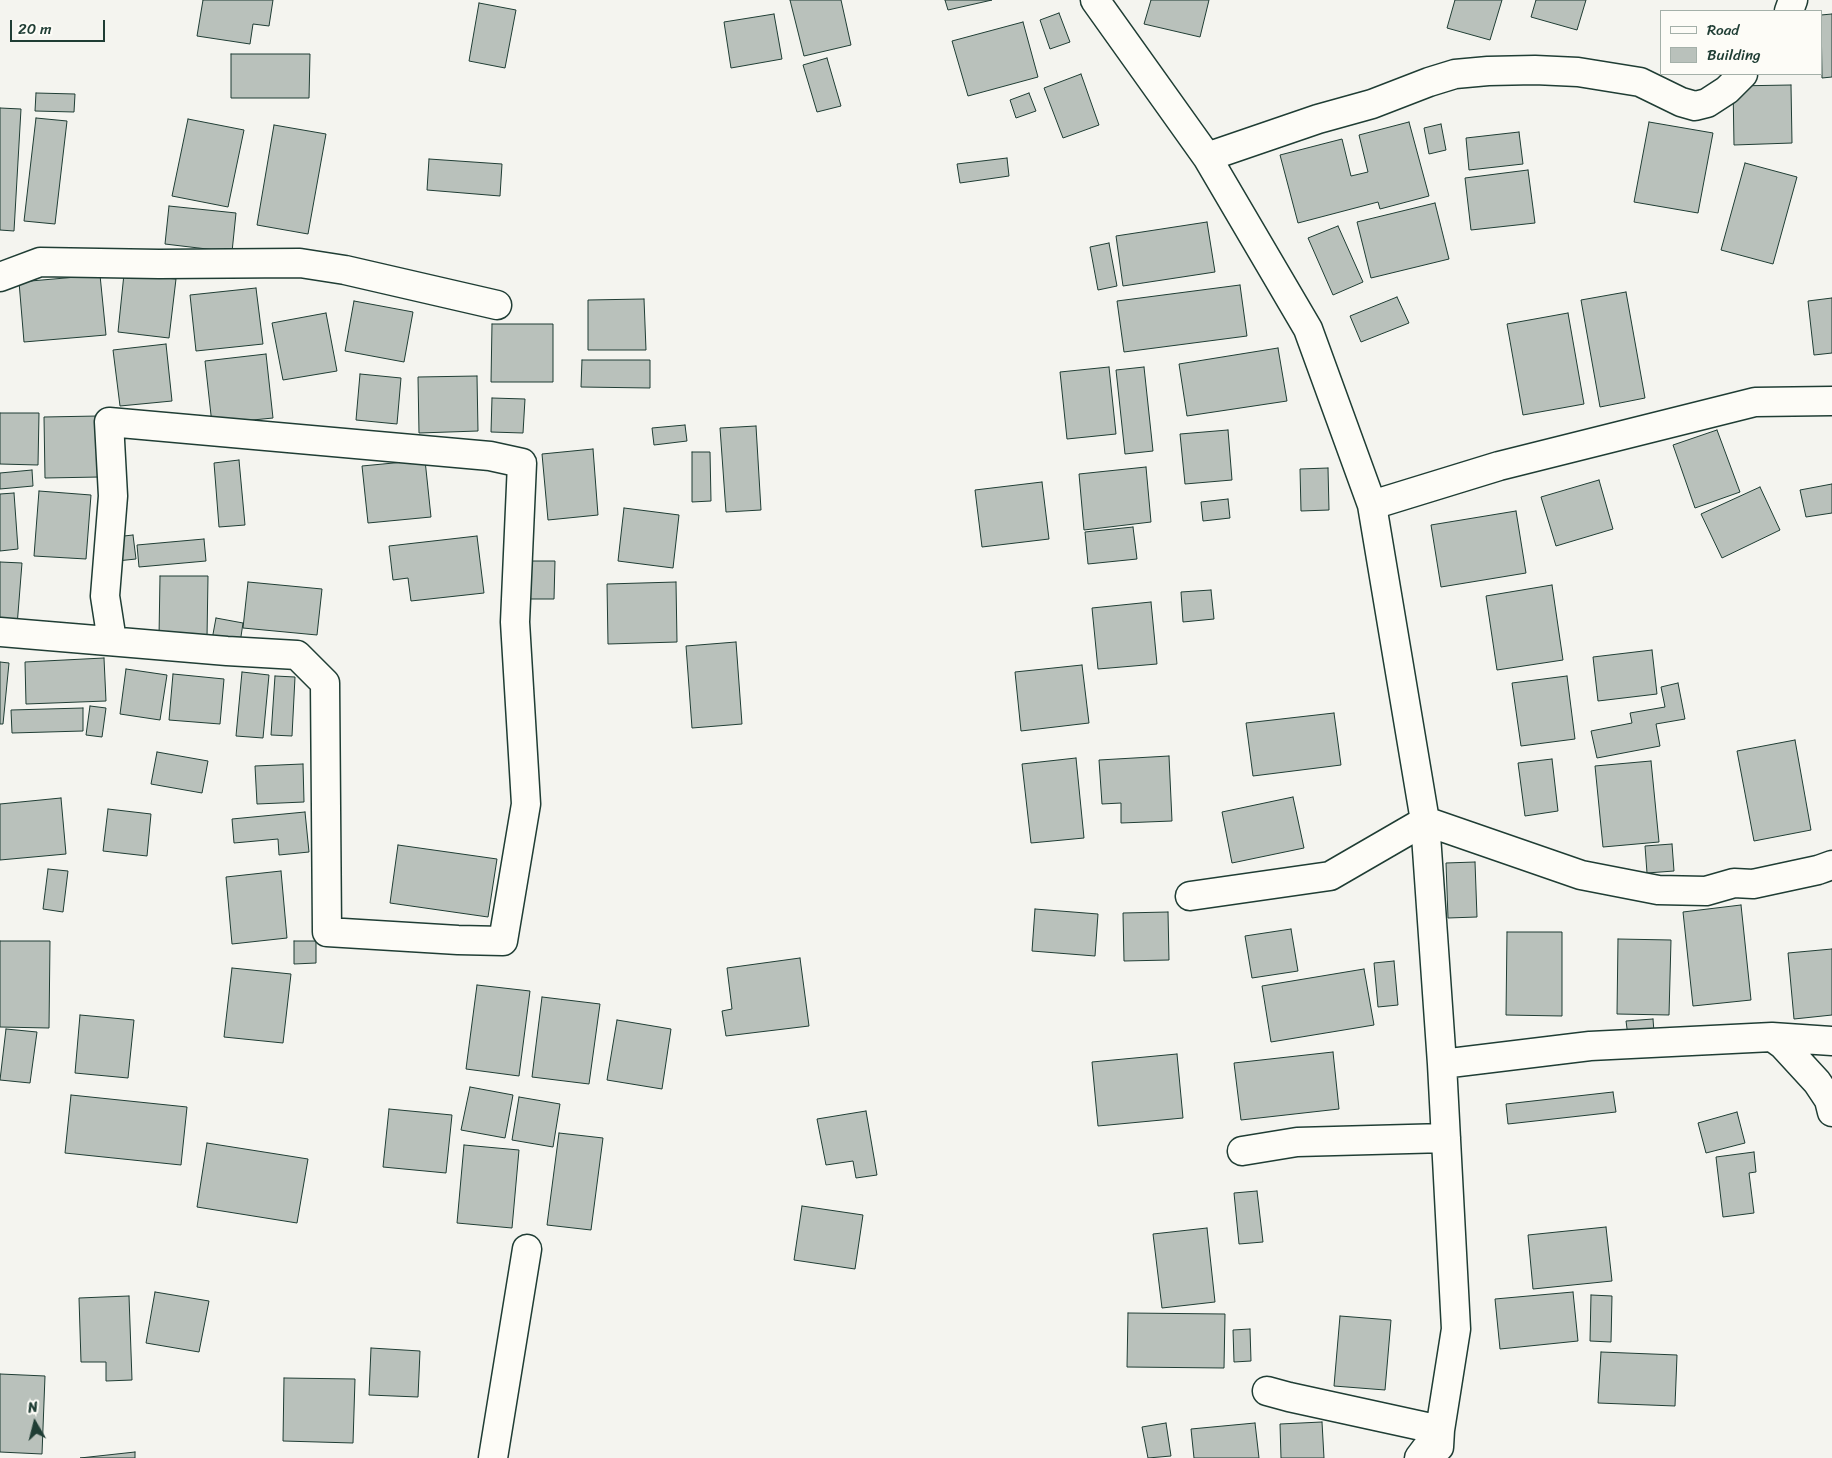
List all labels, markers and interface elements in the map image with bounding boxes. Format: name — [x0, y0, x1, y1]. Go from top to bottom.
scale bar — [12, 10, 108, 42]
legend — [1660, 10, 1822, 75]
text: 20 m — [18, 16, 52, 42]
text: Road — [1707, 17, 1739, 43]
text: Building — [1707, 42, 1761, 68]
text: N — [26, 1395, 39, 1421]
north arrow — [10, 1398, 60, 1448]

